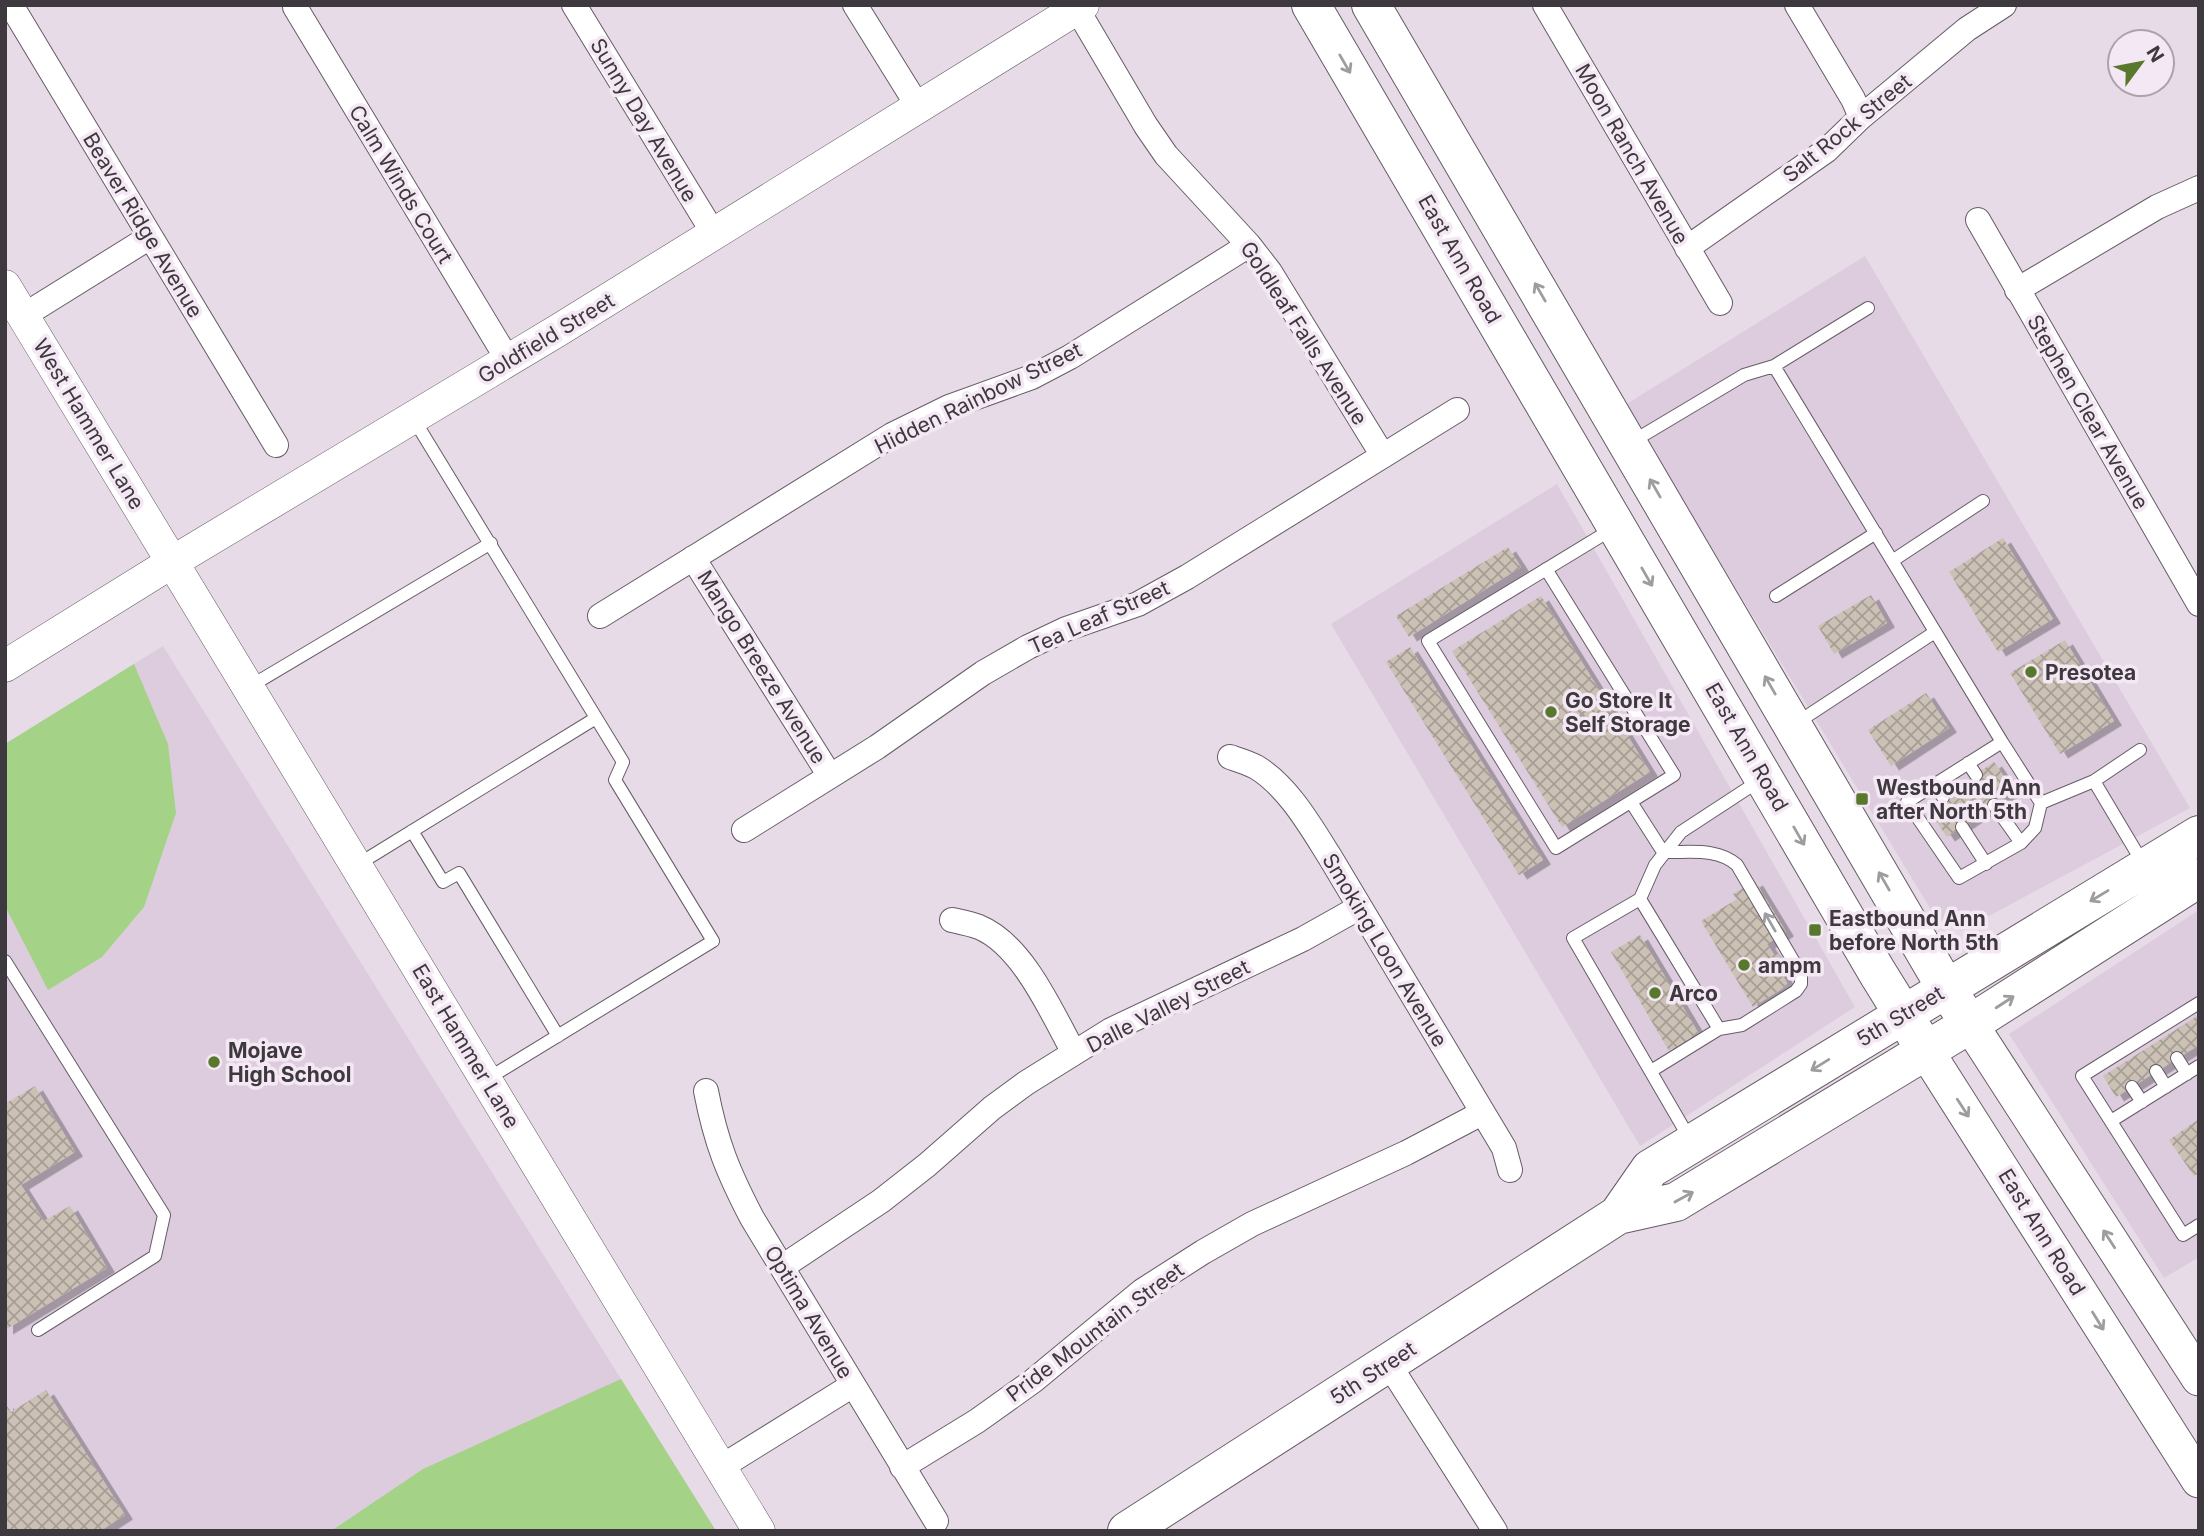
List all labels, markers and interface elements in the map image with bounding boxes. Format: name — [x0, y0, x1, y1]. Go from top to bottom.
north arrow — [2106, 28, 2176, 98]
street label: Sunny Day Avenue — [585, 34, 703, 206]
text: N — [2141, 42, 2169, 66]
one-way arrow — [1339, 54, 1353, 74]
street label: Moon Ranch Avenue — [1570, 59, 1694, 249]
street label: Salt Rock Street — [1778, 69, 1916, 187]
street label: Calm Winds Court — [344, 100, 458, 268]
street label: Beaver Ridge Avenue — [78, 128, 208, 322]
street label: East Ann Road — [1413, 190, 1507, 328]
street label: Goldleaf Falls Avenue — [1235, 237, 1373, 429]
one-way arrow — [1532, 283, 1546, 303]
street label: Goldfield Street — [473, 287, 619, 388]
street label: Stephen Clear Avenue — [2022, 310, 2154, 514]
street label: West Hammer Lane — [28, 334, 150, 514]
street label: Hidden Rainbow Street — [870, 337, 1086, 459]
one-way arrow — [1648, 479, 1662, 499]
street label: Mango Breeze Avenue — [692, 566, 832, 768]
one-way arrow — [1640, 566, 1654, 586]
street label: Tea Leaf Street — [1025, 575, 1173, 659]
place label: Presotea — [2045, 660, 2136, 685]
marker: Presotea — [2023, 664, 2039, 680]
one-way arrow — [1763, 675, 1777, 695]
street label: East Ann Road — [1700, 678, 1794, 816]
place label: Go Store It Self Storage — [1565, 688, 1691, 737]
marker: Go Store It Self Storage — [1543, 704, 1559, 720]
place label: Westbound Ann after North 5th — [1876, 775, 2041, 824]
marker: Westbound Ann after North 5th — [1854, 791, 1870, 807]
one-way arrow — [1792, 826, 1806, 846]
street label: Smoking Loon Avenue — [1317, 849, 1453, 1051]
one-way arrow — [1877, 872, 1891, 892]
one-way arrow — [2089, 890, 2109, 904]
place label: Eastbound Ann before North 5th — [1829, 906, 1999, 955]
one-way arrow — [1763, 913, 1777, 933]
marker: Eastbound Ann before North 5th — [1807, 922, 1823, 938]
place label: ampm — [1758, 953, 1822, 978]
street label: Dalle Valley Street — [1082, 954, 1254, 1058]
marker: ampm — [1736, 957, 1752, 973]
street label: East Hammer Lane — [407, 959, 525, 1133]
street label: 5th Street — [1852, 980, 1948, 1052]
place label: Arco — [1669, 981, 1718, 1006]
marker: Arco — [1647, 985, 1663, 1001]
one-way arrow — [1994, 994, 2014, 1008]
place label: Mojave High School — [228, 1038, 351, 1087]
marker: Mojave High School — [206, 1054, 222, 1070]
one-way arrow — [1811, 1058, 1831, 1072]
one-way arrow — [1956, 1098, 1970, 1118]
street label: East Ann Road — [1993, 1164, 2091, 1300]
one-way arrow — [1673, 1189, 1693, 1203]
one-way arrow — [2101, 1229, 2115, 1249]
street label: Optima Avenue — [759, 1241, 859, 1383]
street label: Pride Mountain Street — [1001, 1257, 1189, 1407]
one-way arrow — [2091, 1310, 2105, 1330]
street label: 5th Street — [1325, 1336, 1421, 1410]

